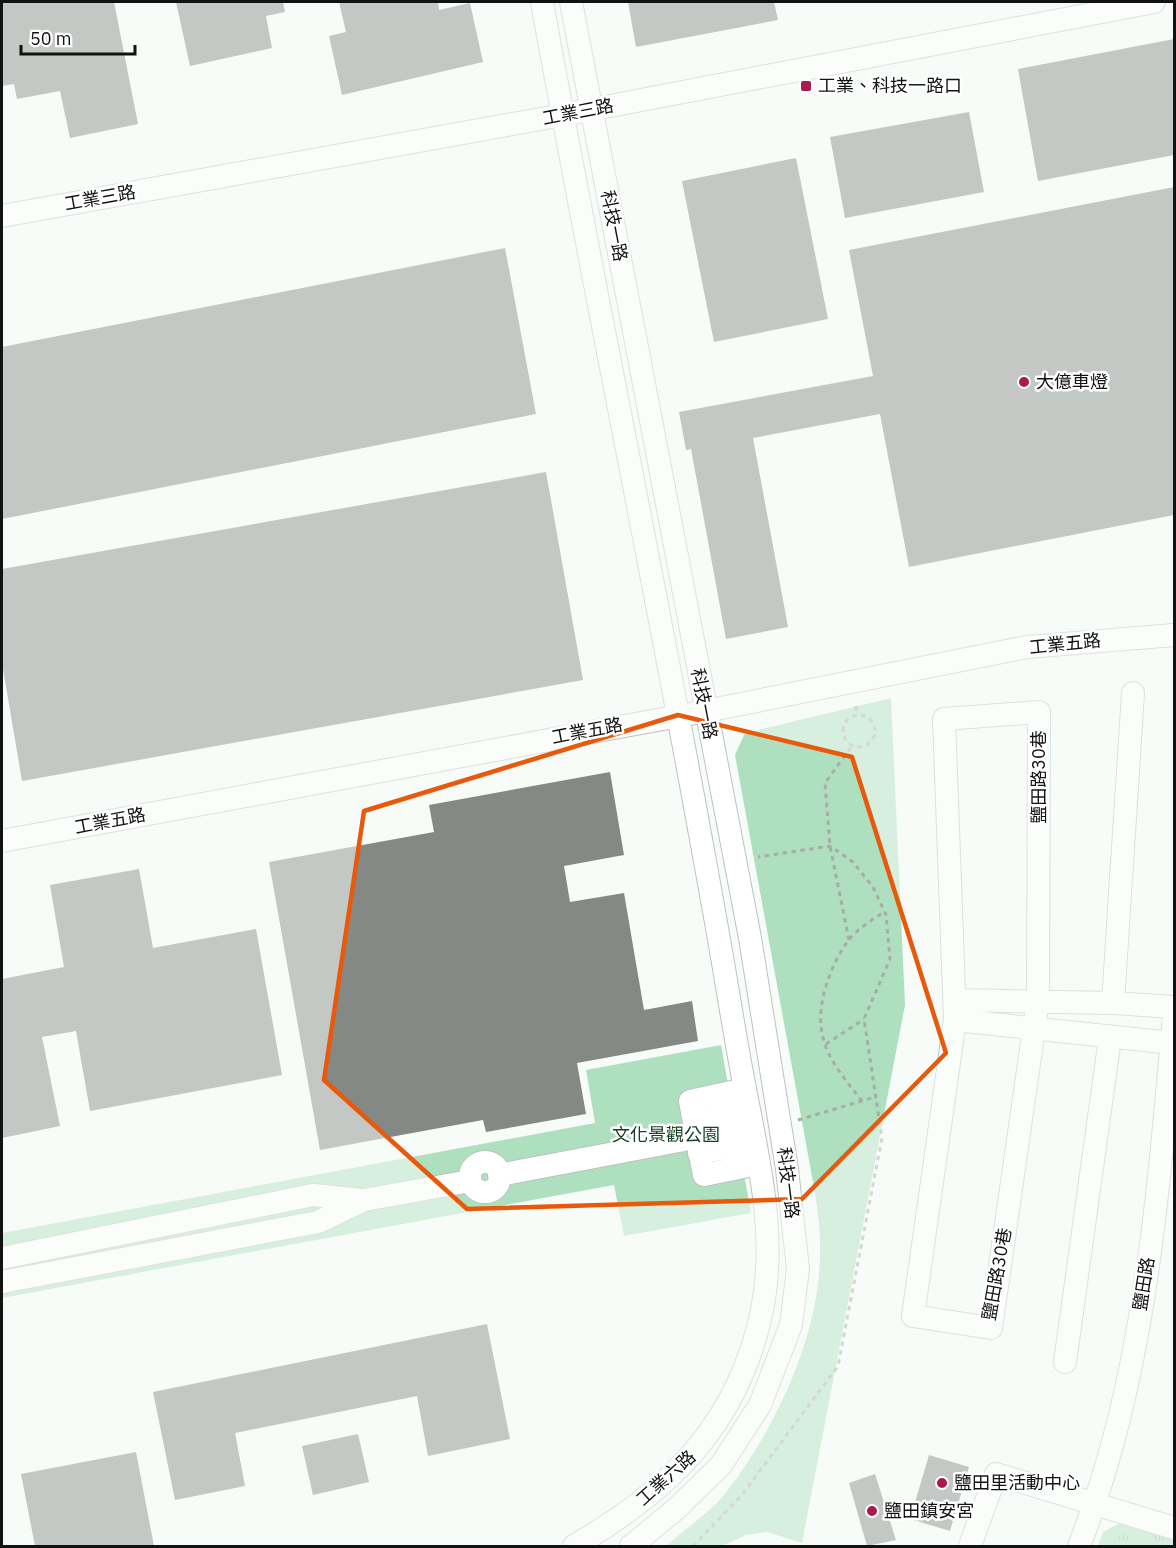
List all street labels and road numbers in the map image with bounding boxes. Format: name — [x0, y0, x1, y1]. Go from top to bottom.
street label: 工業三路 — [540, 93, 615, 130]
street label: 工業三路 — [62, 180, 137, 215]
street label: 科技一路 — [596, 188, 633, 263]
street label: 工業五路 — [1028, 628, 1102, 659]
street label: 科技一路 — [686, 666, 723, 741]
street label: 工業五路 — [549, 712, 624, 749]
street label: 鹽田路30巷 — [1027, 730, 1050, 824]
street label: 工業五路 — [72, 802, 147, 839]
street label: 科技一路 — [773, 1146, 804, 1220]
street label: 鹽田路30巷 — [977, 1226, 1016, 1322]
street label: 鹽田路 — [1128, 1255, 1159, 1312]
street label: 工業六路 — [631, 1445, 700, 1510]

